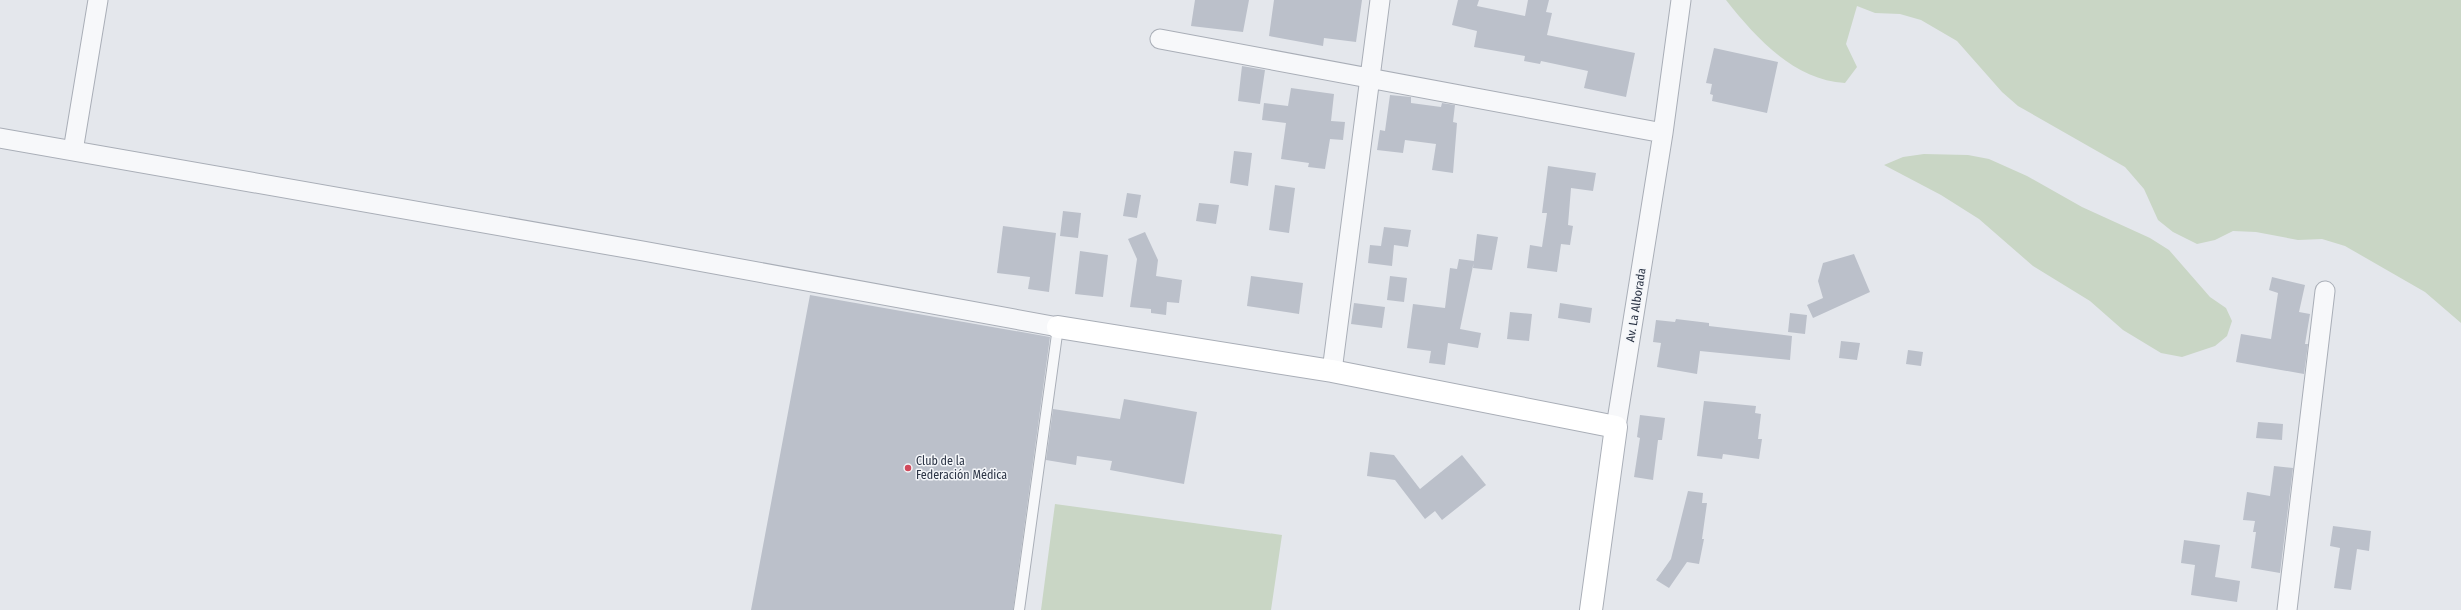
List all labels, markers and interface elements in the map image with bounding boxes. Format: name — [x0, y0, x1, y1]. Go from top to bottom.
street label: Av. La Alborada — [1623, 267, 1649, 343]
place label: Club de la Federación Médica — [916, 454, 1007, 482]
marker: Club de la Federación Médica — [903, 463, 913, 473]

